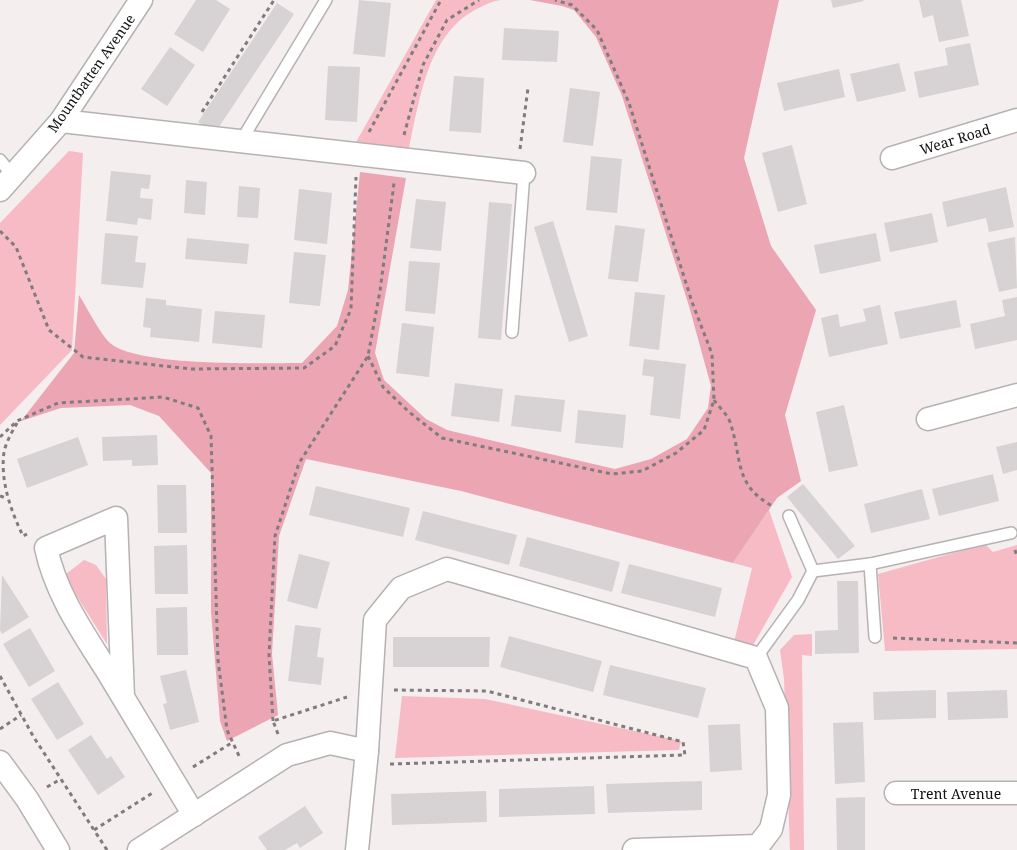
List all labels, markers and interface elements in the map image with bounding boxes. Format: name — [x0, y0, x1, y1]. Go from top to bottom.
street label: Mountbatten Avenue — [43, 10, 139, 136]
street label: Wear Road — [917, 119, 993, 159]
street label: Trent Avenue — [911, 784, 1001, 803]

